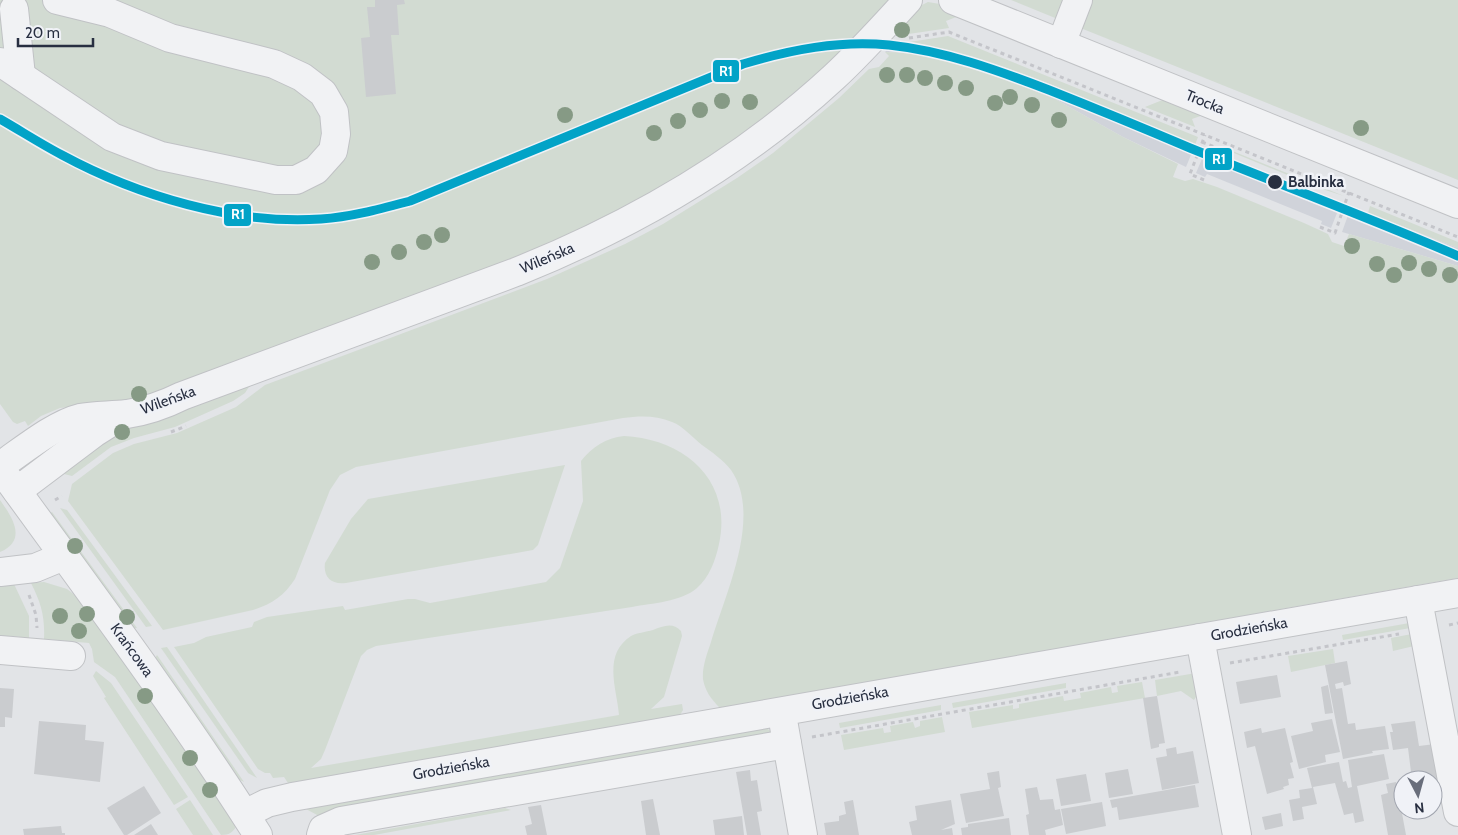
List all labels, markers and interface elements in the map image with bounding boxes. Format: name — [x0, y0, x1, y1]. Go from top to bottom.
scale bar — [18, 15, 92, 47]
text: 20 m — [25, 24, 60, 42]
line badge: R1 — [712, 59, 740, 83]
text: R1 — [719, 62, 733, 80]
street label: Trocka — [1183, 86, 1228, 118]
line badge: R1 — [1204, 147, 1233, 171]
text: R1 — [1212, 150, 1226, 168]
marker: Balbinka — [1266, 173, 1284, 191]
place label: Balbinka — [1288, 173, 1344, 191]
line badge: R1 — [223, 203, 252, 227]
text: R1 — [231, 205, 245, 223]
street label: Wileńska — [517, 238, 577, 277]
street label: Wileńska — [138, 382, 199, 418]
street label: Grodzieńska — [1209, 613, 1289, 645]
street label: Krańcowa — [107, 620, 158, 681]
street label: Grodzieńska — [810, 682, 890, 714]
street label: Grodzieńska — [411, 752, 491, 784]
north arrow — [1393, 770, 1443, 820]
text: N — [1413, 798, 1425, 817]

